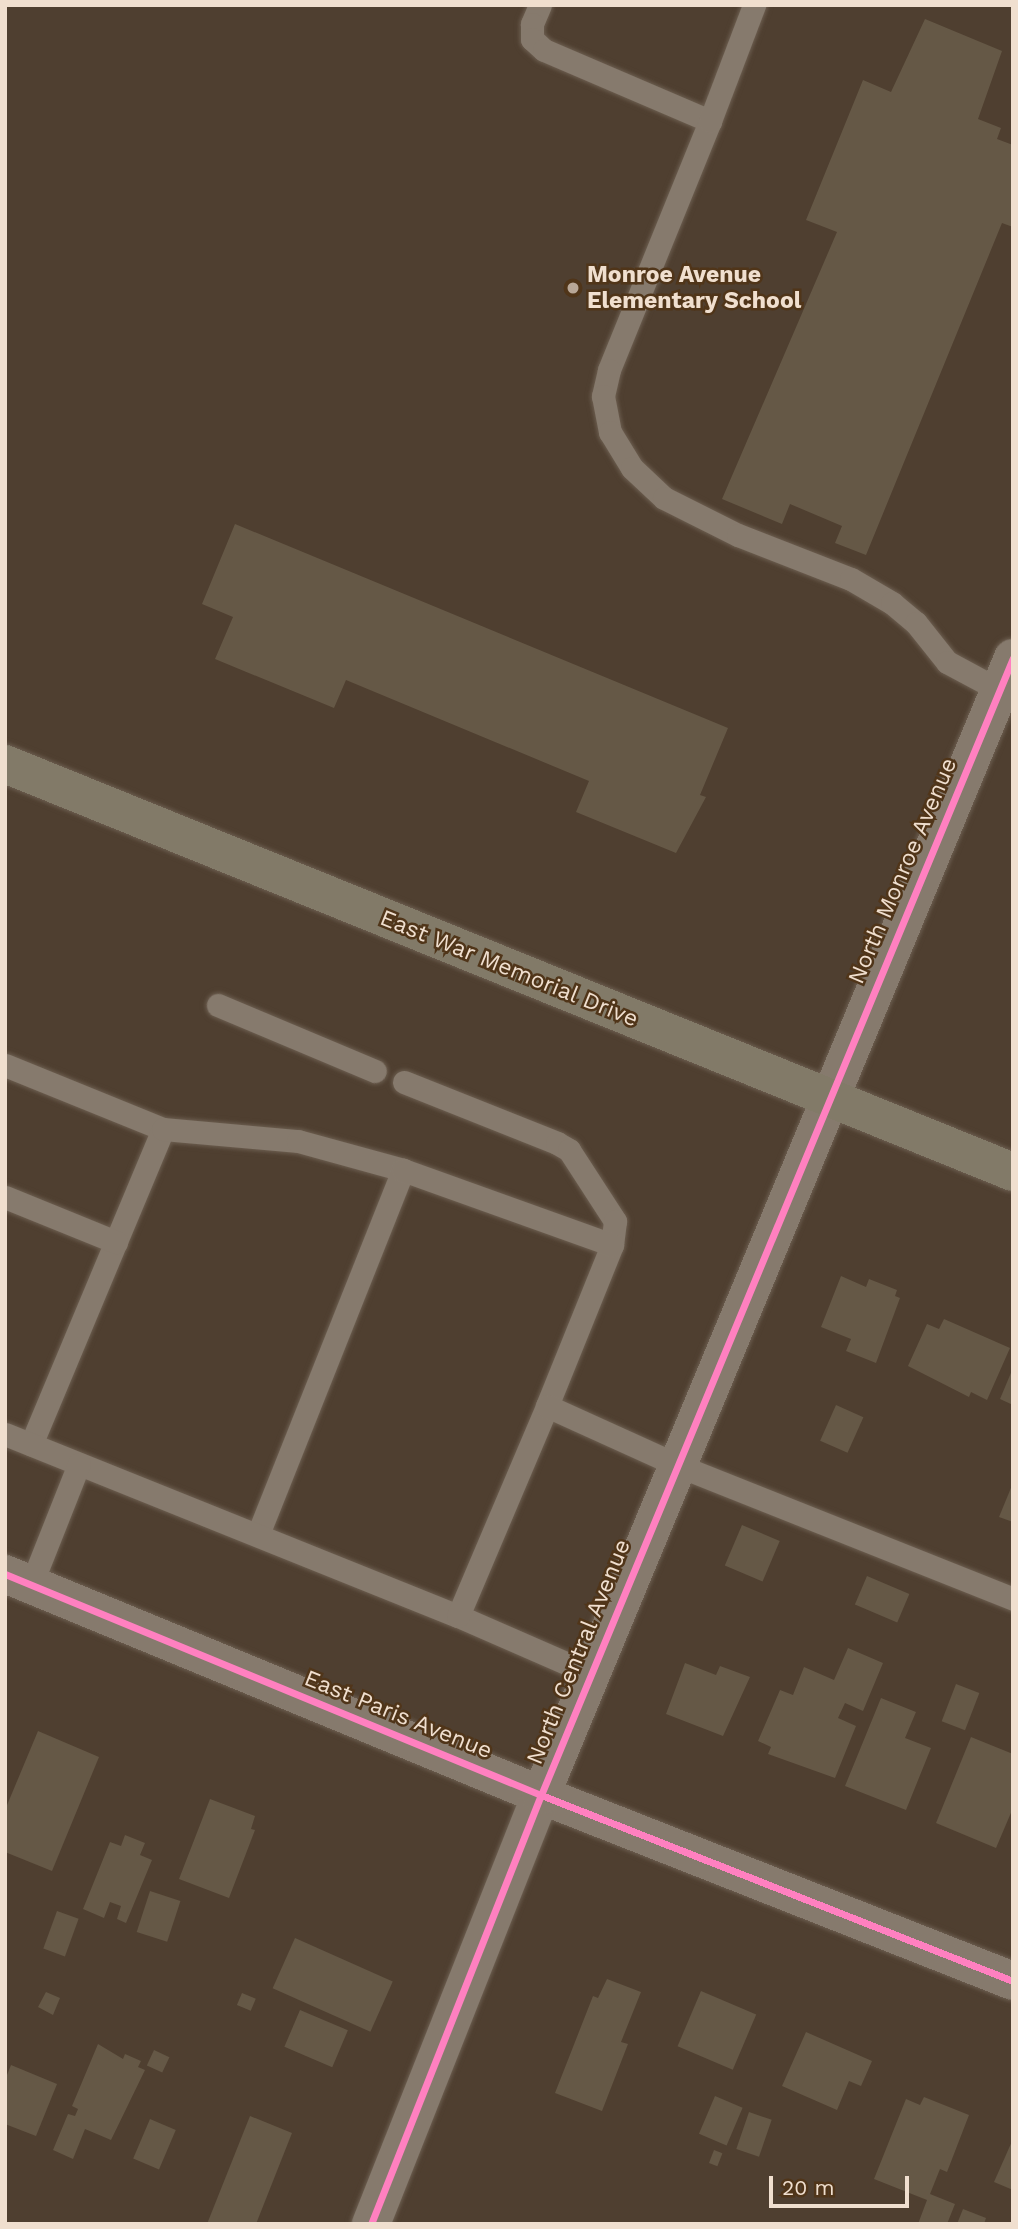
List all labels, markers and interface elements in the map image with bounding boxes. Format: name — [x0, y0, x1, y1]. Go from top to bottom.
place label: Monroe Avenue Elementary School — [587, 261, 802, 315]
marker: Monroe Avenue Elementary School — [565, 280, 581, 296]
street label: North Monroe Avenue — [843, 753, 963, 989]
street label: East War Memorial Drive — [375, 904, 643, 1034]
street label: North Central Avenue — [521, 1535, 637, 1769]
street label: East Paris Avenue — [300, 1665, 496, 1765]
scale bar — [773, 2162, 913, 2206]
text: 20 m — [782, 2175, 834, 2200]

